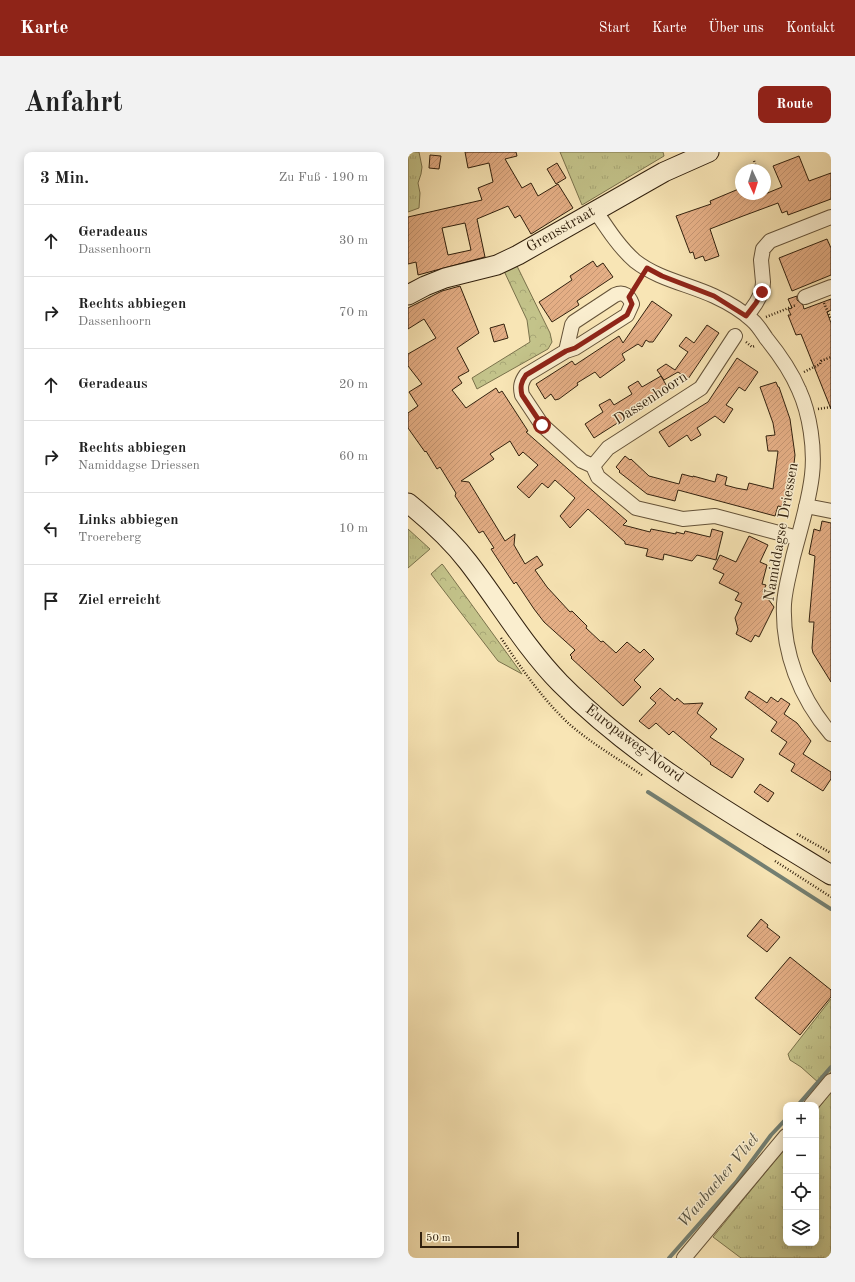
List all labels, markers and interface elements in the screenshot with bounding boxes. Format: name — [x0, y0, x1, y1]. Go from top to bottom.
text: Karte — [20, 19, 68, 38]
text: Start — [599, 21, 630, 35]
text: Karte — [652, 21, 687, 35]
text: Über uns — [709, 21, 764, 35]
text: Kontakt — [786, 21, 835, 35]
button: Route — [758, 86, 831, 123]
text: Anfahrt — [24, 90, 123, 118]
north arrow — [735, 164, 771, 200]
text: 3 Min. — [40, 170, 89, 187]
text: Zu Fuß · 190 m — [279, 171, 368, 184]
street label: Grensstraat — [524, 204, 598, 256]
text: Geradeaus — [78, 225, 147, 240]
icon: ahead — [40, 230, 62, 252]
text: 30 m — [339, 234, 368, 247]
text: Dassenhoorn — [78, 243, 151, 256]
route end — [753, 283, 771, 301]
text: Rechts abbiegen — [78, 297, 186, 312]
icon: right — [40, 302, 62, 324]
text: 70 m — [339, 306, 368, 319]
text: Dassenhoorn — [78, 315, 151, 328]
street label: Dassenhoorn — [612, 370, 690, 428]
icon: ahead — [40, 374, 62, 396]
text: Geradeaus — [78, 377, 147, 392]
text: 20 m — [339, 378, 368, 391]
route start — [533, 416, 551, 434]
text: Rechts abbiegen — [78, 441, 186, 456]
icon: right — [40, 446, 62, 468]
text: 60 m — [339, 450, 368, 463]
text: Namiddagse Driessen — [78, 459, 200, 472]
street label: Namiddagse Driessen — [762, 461, 802, 603]
text: Links abbiegen — [78, 513, 179, 528]
icon: left — [40, 518, 62, 540]
text: 10 m — [339, 522, 368, 535]
text: Troereberg — [78, 531, 141, 544]
icon: arrive — [40, 590, 62, 612]
text: Ziel erreicht — [78, 593, 161, 608]
street label: Europaweg-Noord — [582, 702, 686, 786]
map controls — [783, 1102, 819, 1246]
button: + — [783, 1102, 819, 1138]
water label: Waubacher Vliet — [675, 1131, 763, 1231]
button: − — [783, 1138, 819, 1174]
button: locate — [783, 1174, 819, 1210]
button: layers — [783, 1210, 819, 1246]
scale bar — [420, 1230, 519, 1249]
text: 50 m — [426, 1233, 451, 1244]

